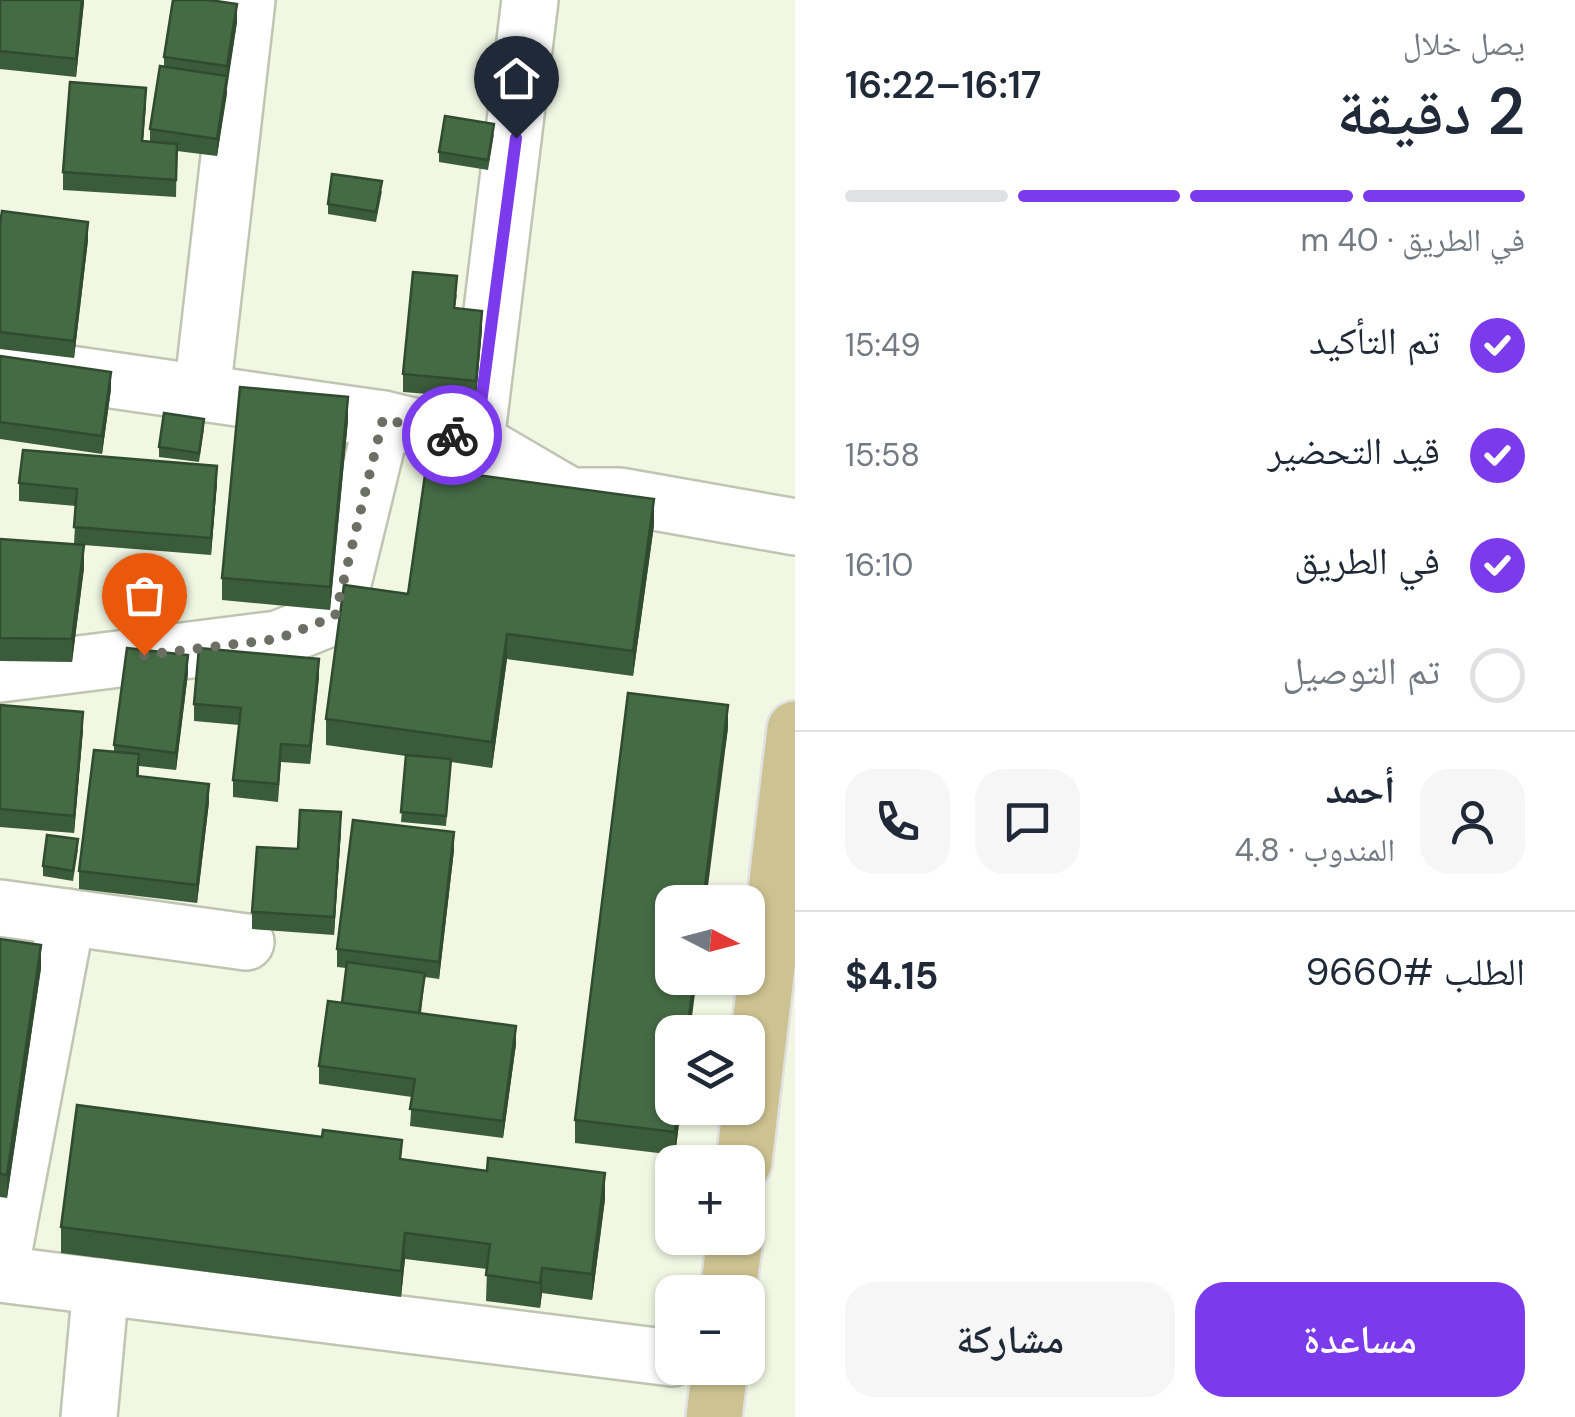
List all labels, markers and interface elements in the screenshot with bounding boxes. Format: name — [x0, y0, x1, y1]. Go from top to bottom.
text: يصل خلال — [1403, 23, 1525, 65]
pin — [474, 36, 559, 139]
icon: home — [489, 51, 544, 106]
text: 16:17–16:22 — [845, 60, 1041, 110]
text: 2 دقيقة — [1337, 70, 1525, 154]
text: في الطريق · 40 m — [1300, 219, 1525, 261]
text: تم التأكيد — [1309, 316, 1440, 366]
icon: check — [1470, 318, 1525, 373]
text: 15:49 — [845, 324, 921, 366]
courier — [402, 385, 502, 485]
icon: bike — [425, 408, 480, 463]
text: قيد التحضير — [1268, 426, 1440, 476]
icon: check — [1470, 428, 1525, 483]
text: 15:58 — [845, 434, 920, 476]
text: في الطريق — [1294, 536, 1440, 586]
icon: check — [1470, 538, 1525, 593]
text: 16:10 — [845, 544, 913, 586]
pin — [102, 553, 187, 656]
icon: bag — [117, 568, 172, 623]
text: تم التوصيل — [1282, 646, 1440, 696]
text: أحمد — [1325, 765, 1395, 815]
button: phone — [845, 769, 950, 874]
button: chat — [975, 769, 1080, 874]
button: person — [1420, 769, 1525, 874]
text: المندوب · 4.8 — [1235, 829, 1395, 871]
north arrow — [655, 885, 765, 995]
map controls — [655, 885, 765, 1385]
text: الطلب #9660 — [1305, 947, 1525, 997]
text: $4.15 — [845, 951, 938, 1001]
button: layers — [655, 1015, 765, 1125]
button: + — [655, 1145, 765, 1255]
button: − — [655, 1275, 765, 1385]
button: مشاركة — [845, 1282, 1175, 1397]
button: مساعدة — [1195, 1282, 1525, 1397]

